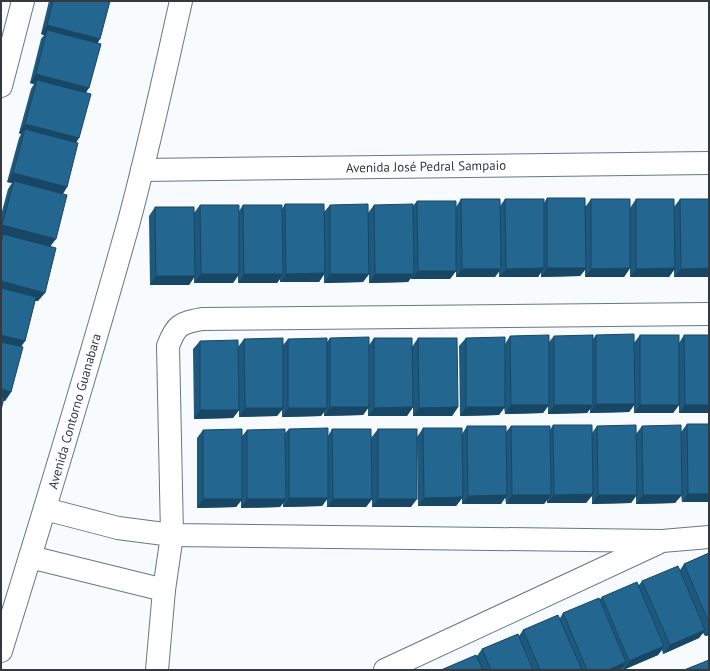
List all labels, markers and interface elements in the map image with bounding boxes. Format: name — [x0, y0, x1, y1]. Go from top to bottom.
street label: Avenida José Pedral Sampaio — [346, 157, 506, 176]
street label: Avenida Contorno Guanabara — [44, 331, 105, 491]

